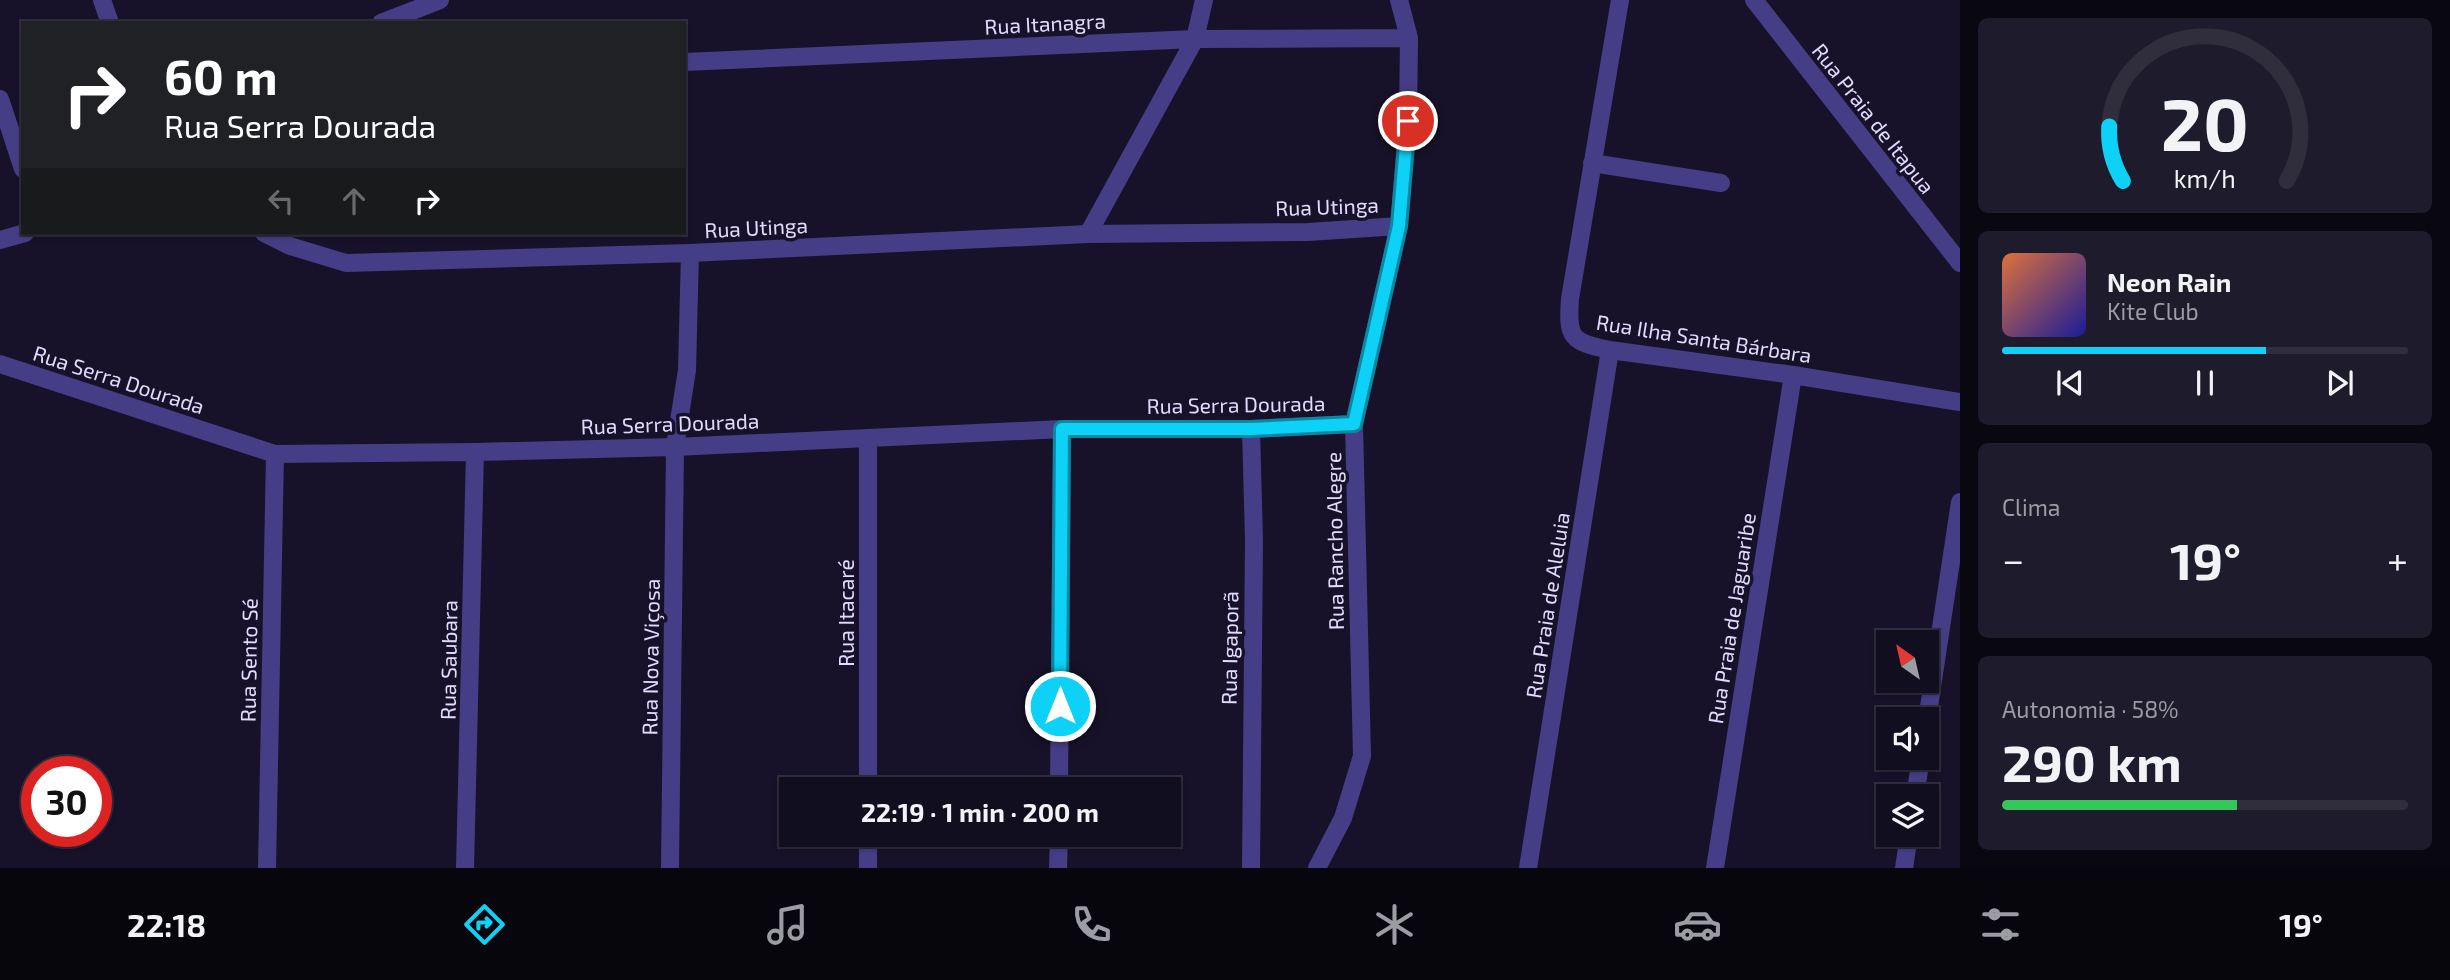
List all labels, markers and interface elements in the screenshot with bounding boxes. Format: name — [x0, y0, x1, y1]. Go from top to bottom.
street label: Rua Itanagra — [984, 7, 1106, 39]
street label: Rua Praia de Itapua — [1808, 38, 1940, 198]
text: 60 m — [164, 46, 278, 105]
icon: right — [49, 49, 140, 140]
text: 20 — [2161, 79, 2249, 167]
pin — [1378, 91, 1438, 151]
icon: arrive — [1389, 102, 1427, 140]
text: Rua Serra Dourada — [164, 106, 436, 144]
text: km/h — [2174, 163, 2236, 193]
icon: left — [262, 182, 300, 220]
icon: ahead — [335, 182, 373, 220]
icon: right — [408, 182, 446, 220]
street label: Rua Utinga — [1275, 192, 1379, 220]
street label: Rua Utinga — [704, 212, 808, 242]
text: Neon Rain — [2107, 266, 2231, 297]
text: Kite Club — [2107, 297, 2199, 325]
street label: Rua Ilha Santa Bárbara — [1595, 309, 1813, 367]
street label: Rua Serra Dourada — [30, 340, 208, 418]
icon: previous — [2051, 364, 2089, 402]
icon: pause — [2186, 364, 2224, 402]
icon: next — [2321, 364, 2359, 402]
street label: Rua Serra Dourada — [1146, 390, 1326, 418]
street label: Rua Serra Dourada — [580, 407, 760, 439]
street label: Rua Rancho Alegre — [1320, 452, 1348, 630]
text: Clima — [2002, 493, 2060, 521]
street label: Rua Praia de Aleluia — [1520, 510, 1574, 700]
street label: Rua Praia de Jaguaribe — [1702, 511, 1760, 725]
text: 19° — [2170, 528, 2241, 590]
text: − — [2002, 536, 2024, 582]
text: + — [2387, 536, 2408, 582]
street label: Rua Itacaré — [833, 559, 858, 667]
street label: Rua Nova Viçosa — [636, 578, 666, 736]
street label: Rua Igaporã — [1216, 591, 1242, 705]
street label: Rua Sento Sé — [234, 598, 262, 722]
street label: Rua Saubara — [434, 600, 462, 720]
north arrow — [1876, 630, 1939, 693]
map controls — [1876, 630, 1939, 847]
position arrow — [1023, 669, 1097, 743]
text: Autonomia · 58% — [2002, 695, 2179, 723]
button: sound — [1876, 707, 1939, 770]
text: 290 km — [2002, 730, 2182, 792]
speed limit sign: 30 — [21, 756, 112, 847]
button: layers — [1876, 784, 1939, 847]
text: 22:19 · 1 min · 200 m — [861, 796, 1099, 827]
icon: directions — [460, 900, 509, 949]
icon: music — [763, 900, 812, 949]
icon: phone — [1067, 900, 1116, 949]
icon: climate — [1370, 900, 1419, 949]
icon: car — [1673, 900, 1722, 949]
icon: filters — [1976, 900, 2025, 949]
text: 22:18 — [127, 905, 206, 943]
text: 19° — [2279, 905, 2323, 943]

